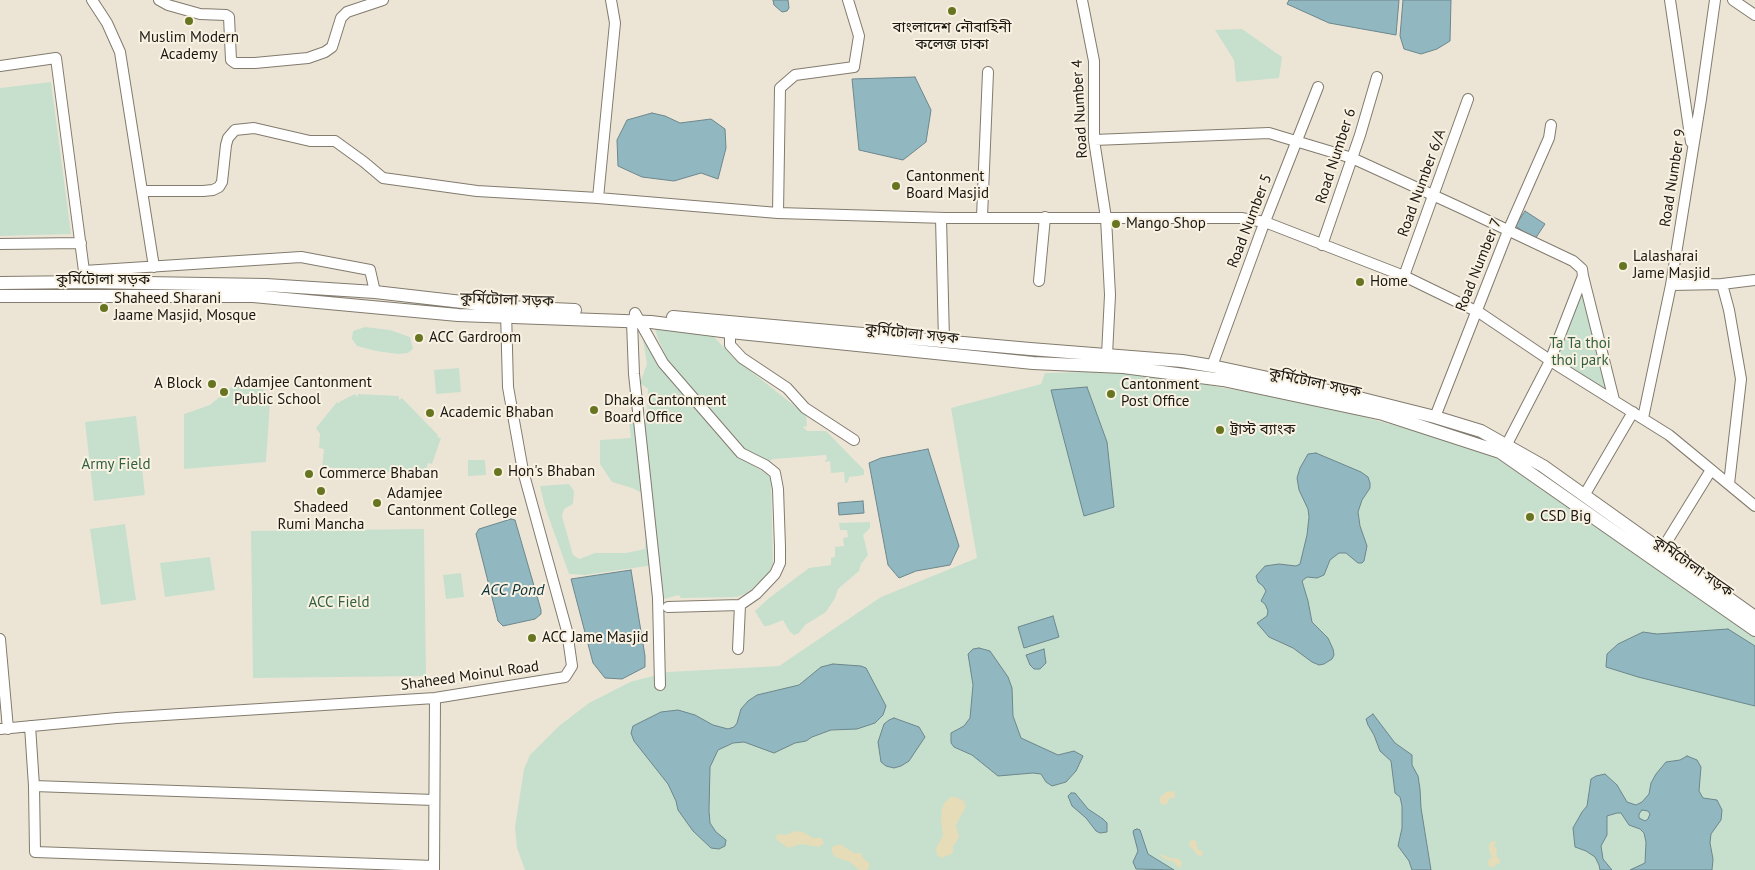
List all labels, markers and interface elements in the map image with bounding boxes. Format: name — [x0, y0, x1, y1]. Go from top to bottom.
marker: বাংলাদেশ নৌবাহিনী কলেজ ঢাকা — [946, 5, 958, 17]
marker: Muslim Modern Academy — [183, 15, 195, 27]
place label: বাংলাদেশ নৌবাহিনী কলেজ ঢাকা — [893, 19, 1011, 54]
place label: Muslim Modern Academy — [139, 29, 239, 64]
street label: Road Number 4 — [1068, 59, 1092, 159]
street label: Road Number 6 — [1312, 106, 1360, 206]
street label: Road Number 6/A — [1394, 127, 1450, 239]
street label: Road Number 9 — [1656, 128, 1690, 228]
place label: Cantonment Board Masjid — [906, 168, 989, 203]
street label: Road Number 5 — [1224, 172, 1276, 270]
marker: Cantonment Board Masjid — [890, 180, 902, 192]
place label: Mango Shop — [1126, 215, 1206, 233]
street label: Road Number 7 — [1452, 216, 1506, 314]
marker: Mango Shop — [1110, 218, 1122, 230]
place label: Lalasharai Jame Masjid — [1633, 248, 1710, 283]
marker: Lalasharai Jame Masjid — [1617, 260, 1629, 272]
street label: কুর্মিটোলা সড়ক — [56, 271, 150, 289]
place label: Home — [1370, 273, 1408, 291]
marker: Home — [1354, 276, 1366, 288]
street label: কুর্মিটোলা সড়ক — [460, 289, 554, 311]
place label: Shaheed Sharani Jaame Masjid, Mosque — [114, 290, 256, 325]
marker: Shaheed Sharani Jaame Masjid, Mosque — [98, 302, 110, 314]
street label: কুর্মিটোলা সড়ক — [864, 320, 960, 348]
place label: ACC Gardroom — [429, 329, 521, 347]
marker: ACC Gardroom — [413, 332, 425, 344]
park label: Ta Ta thoi thoi park — [1549, 335, 1611, 370]
street label: কুর্মিটোলা সড়ক — [1267, 364, 1363, 402]
place label: Adamjee Cantonment Public School — [234, 374, 372, 409]
place label: A Block — [154, 375, 202, 393]
place label: Cantonment Post Office — [1121, 376, 1199, 411]
marker: A Block — [206, 378, 218, 390]
marker: Adamjee Cantonment Public School — [218, 386, 230, 398]
marker: Cantonment Post Office — [1105, 388, 1117, 400]
place label: Dhaka Cantonment Board Office — [604, 392, 726, 427]
place label: Academic Bhaban — [440, 404, 554, 422]
marker: Dhaka Cantonment Board Office — [588, 404, 600, 416]
marker: Academic Bhaban — [424, 407, 436, 419]
place label: ট্রাস্ট ব্যাংক — [1230, 421, 1295, 439]
marker: ট্রাস্ট ব্যাংক — [1214, 424, 1226, 436]
park label: Army Field — [82, 456, 150, 474]
place label: Hon's Bhaban — [508, 463, 595, 481]
place label: Commerce Bhaban — [319, 465, 438, 483]
marker: Hon's Bhaban — [492, 466, 504, 478]
marker: Commerce Bhaban — [303, 468, 315, 480]
marker: Shadeed Rumi Mancha — [315, 485, 327, 497]
place label: Adamjee Cantonment College — [387, 485, 517, 520]
marker: Adamjee Cantonment College — [371, 497, 383, 509]
place label: Shadeed Rumi Mancha — [278, 499, 364, 534]
place label: CSD Big — [1540, 508, 1591, 526]
marker: CSD Big — [1524, 511, 1536, 523]
street label: কুর্মিটোলা সড়ক — [1649, 533, 1737, 601]
water label: ACC Pond — [482, 580, 544, 600]
park label: ACC Field — [309, 594, 369, 612]
place label: ACC Jame Masjid — [542, 629, 648, 647]
marker: ACC Jame Masjid — [526, 632, 538, 644]
street label: Shaheed Moinul Road — [400, 657, 540, 695]

